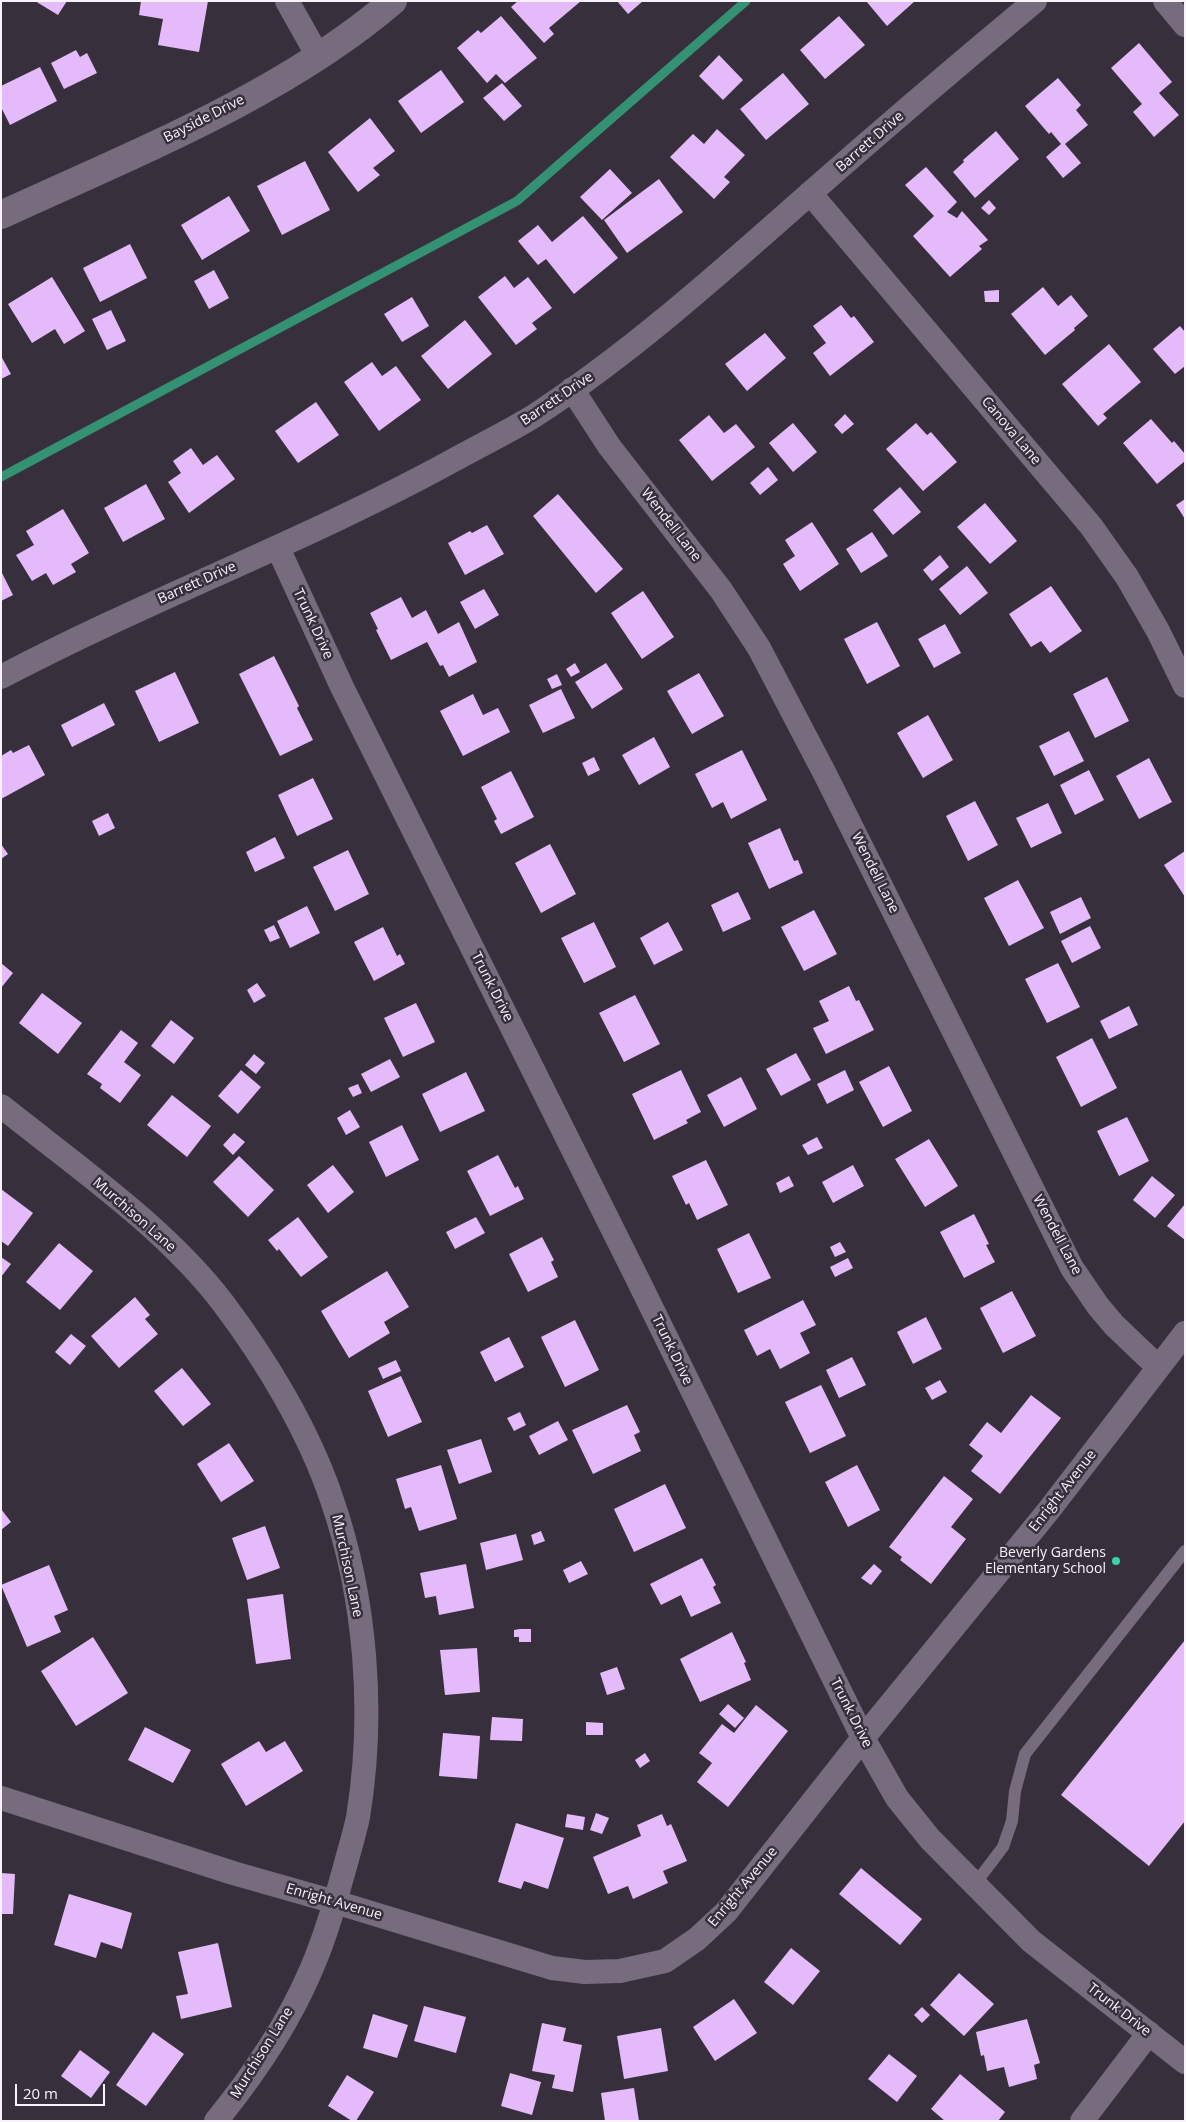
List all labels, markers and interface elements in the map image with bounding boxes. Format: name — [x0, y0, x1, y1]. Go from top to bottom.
street label: Bayside Drive — [161, 91, 247, 147]
street label: Barrett Drive — [833, 108, 907, 176]
street label: Barrett Drive — [517, 369, 597, 429]
street label: Canova Lane — [978, 394, 1044, 468]
street label: Wendell Lane — [637, 485, 705, 565]
street label: Barrett Drive — [155, 558, 239, 608]
street label: Trunk Drive — [289, 586, 337, 662]
street label: Wendell Lane — [848, 830, 902, 916]
street label: Trunk Drive — [467, 949, 517, 1025]
street label: Murchison Lane — [89, 1174, 179, 1256]
street label: Wendell Lane — [1029, 1192, 1085, 1278]
street label: Trunk Drive — [648, 1312, 696, 1388]
street label: Enright Avenue — [1026, 1447, 1100, 1535]
street label: Murchison Lane — [328, 1513, 366, 1619]
place label: Beverly Gardens Elementary School — [985, 1545, 1106, 1578]
marker: Beverly Gardens Elementary School — [1110, 1555, 1122, 1567]
street label: Trunk Drive — [826, 1675, 876, 1751]
street label: Enright Avenue — [705, 1844, 781, 1930]
street label: Enright Avenue — [284, 1880, 384, 1924]
street label: Trunk Drive — [1084, 1980, 1154, 2040]
street label: Murchison Lane — [227, 2004, 297, 2102]
scale bar — [18, 2074, 108, 2106]
text: 20 m — [23, 2083, 58, 2103]

